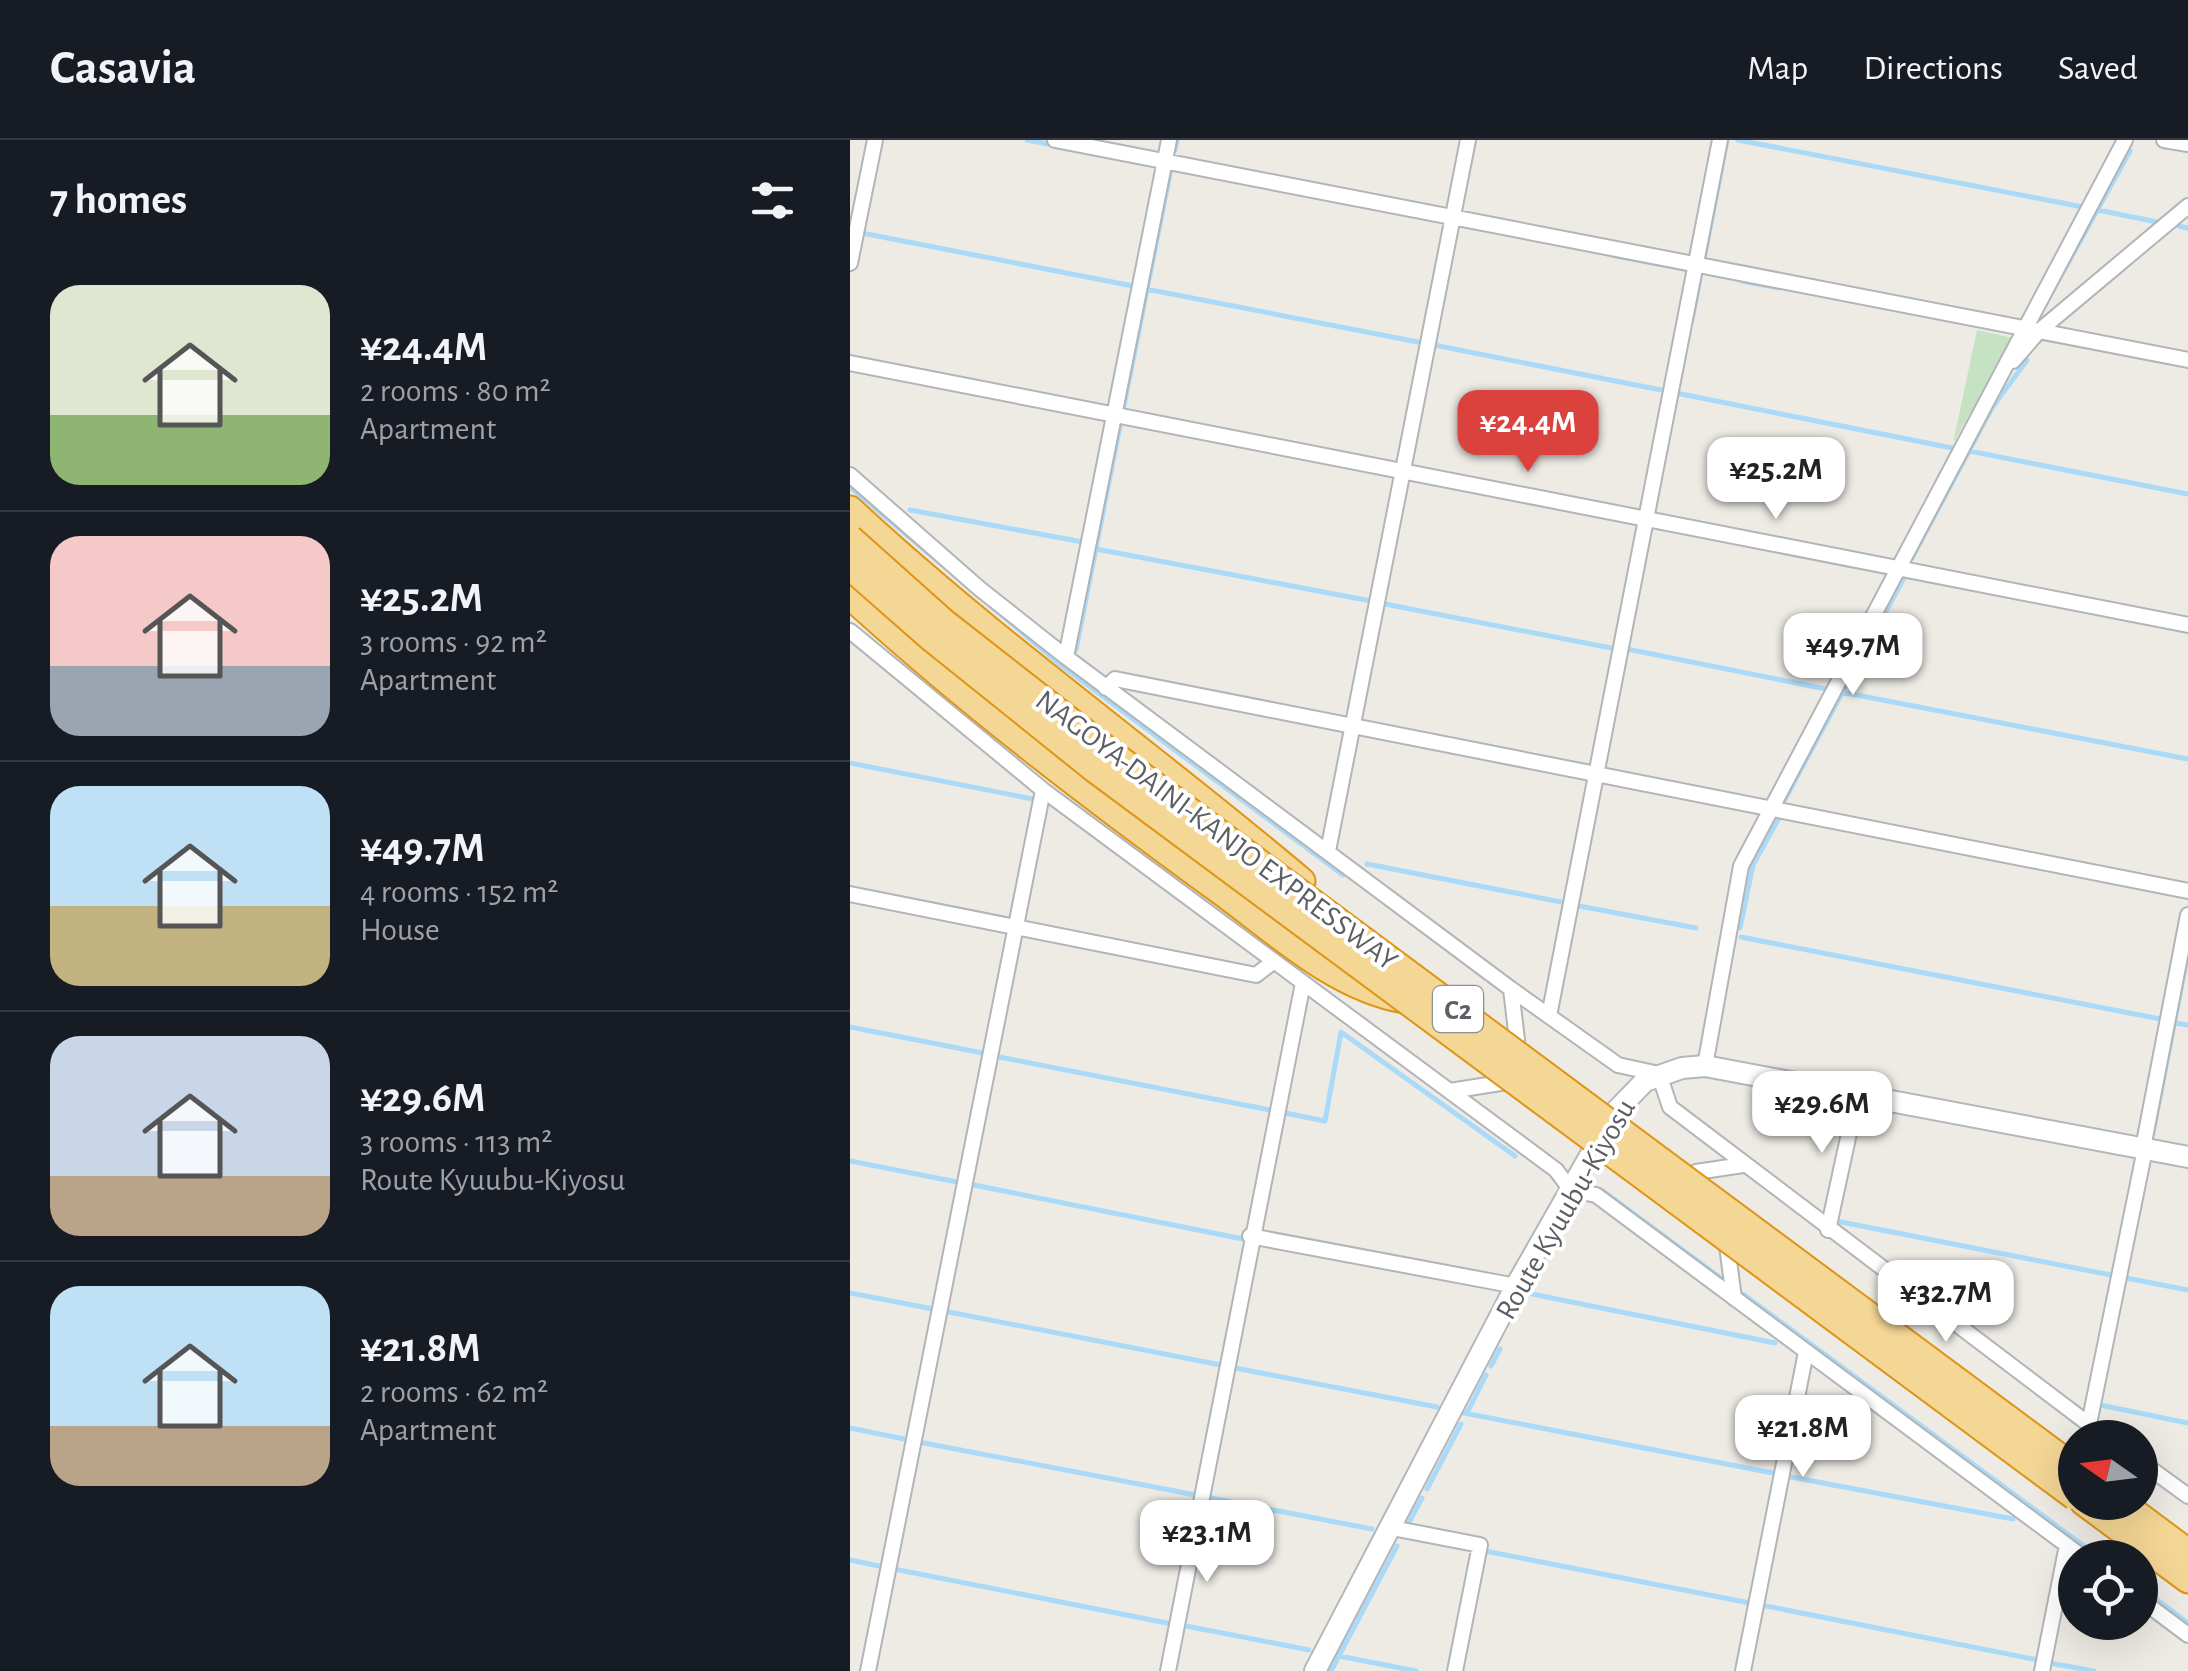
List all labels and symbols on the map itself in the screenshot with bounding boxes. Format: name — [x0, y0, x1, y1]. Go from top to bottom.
pin: ¥24.4M — [1447, 390, 1609, 475]
pin: ¥25.2M — [1695, 437, 1857, 522]
pin: ¥49.7M — [1772, 613, 1934, 698]
street label: NAGOYA-DAINI-KANJO EXPRESSWAY — [1030, 685, 1403, 977]
road number: C2 — [1433, 986, 1483, 1032]
pin: ¥29.6M — [1741, 1071, 1903, 1156]
street label: Route Kyuubu-Kiyosu — [1491, 1094, 1641, 1325]
pin: ¥32.7M — [1865, 1260, 2027, 1345]
pin: ¥21.8M — [1722, 1395, 1884, 1480]
north arrow — [2058, 1420, 2158, 1520]
pin: ¥23.1M — [1126, 1500, 1288, 1585]

